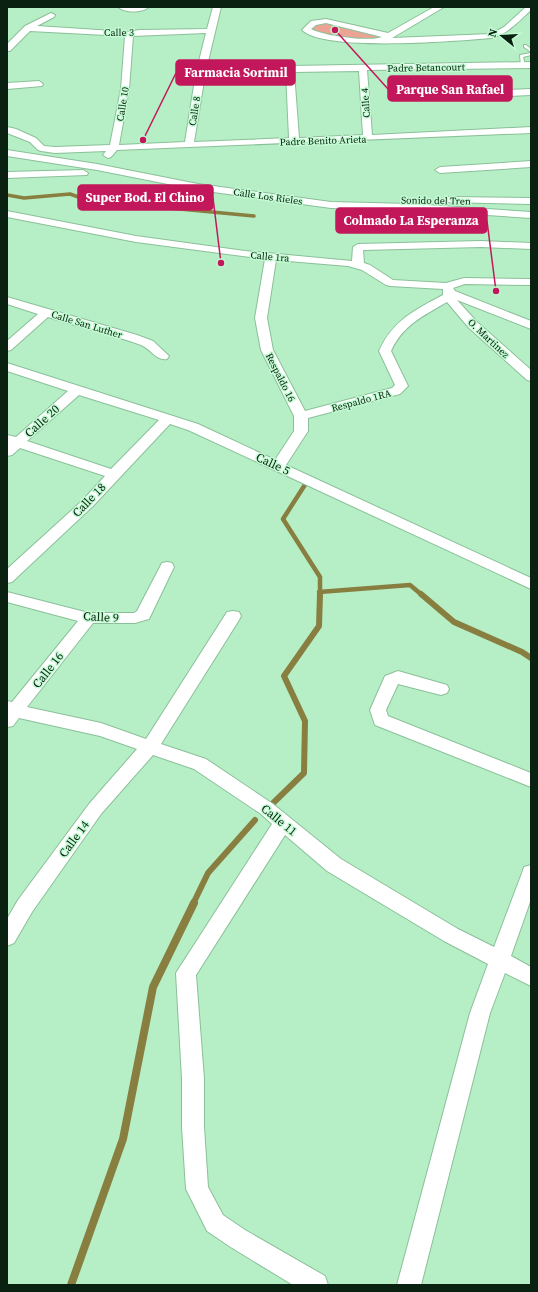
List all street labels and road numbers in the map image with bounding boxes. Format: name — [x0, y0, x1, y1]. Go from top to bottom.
street label: Calle 3 — [104, 26, 134, 39]
street label: Padre Betancourt — [387, 60, 466, 75]
street label: Calle 10 — [113, 86, 132, 122]
street label: Calle 4 — [358, 88, 373, 118]
street label: Calle 8 — [186, 95, 203, 127]
street label: Padre Benito Arieta — [279, 132, 368, 149]
street label: Calle Los Rieles — [232, 185, 303, 208]
street label: Sonido del Tren — [401, 193, 471, 208]
street label: Calle 1ra — [250, 248, 291, 265]
street label: Calle San Luther — [50, 308, 125, 342]
street label: O. Martinez — [465, 316, 513, 361]
street label: Respaldo 16 — [263, 351, 298, 404]
street label: Respaldo 1RA — [330, 386, 393, 415]
street label: Calle 20 — [21, 401, 63, 441]
street label: Calle 5 — [253, 449, 293, 479]
street label: Calle 18 — [69, 479, 109, 521]
street label: Calle 9 — [83, 608, 119, 626]
street label: Calle 16 — [29, 649, 67, 691]
street label: Calle 11 — [258, 801, 300, 839]
street label: Calle 14 — [55, 817, 93, 861]

